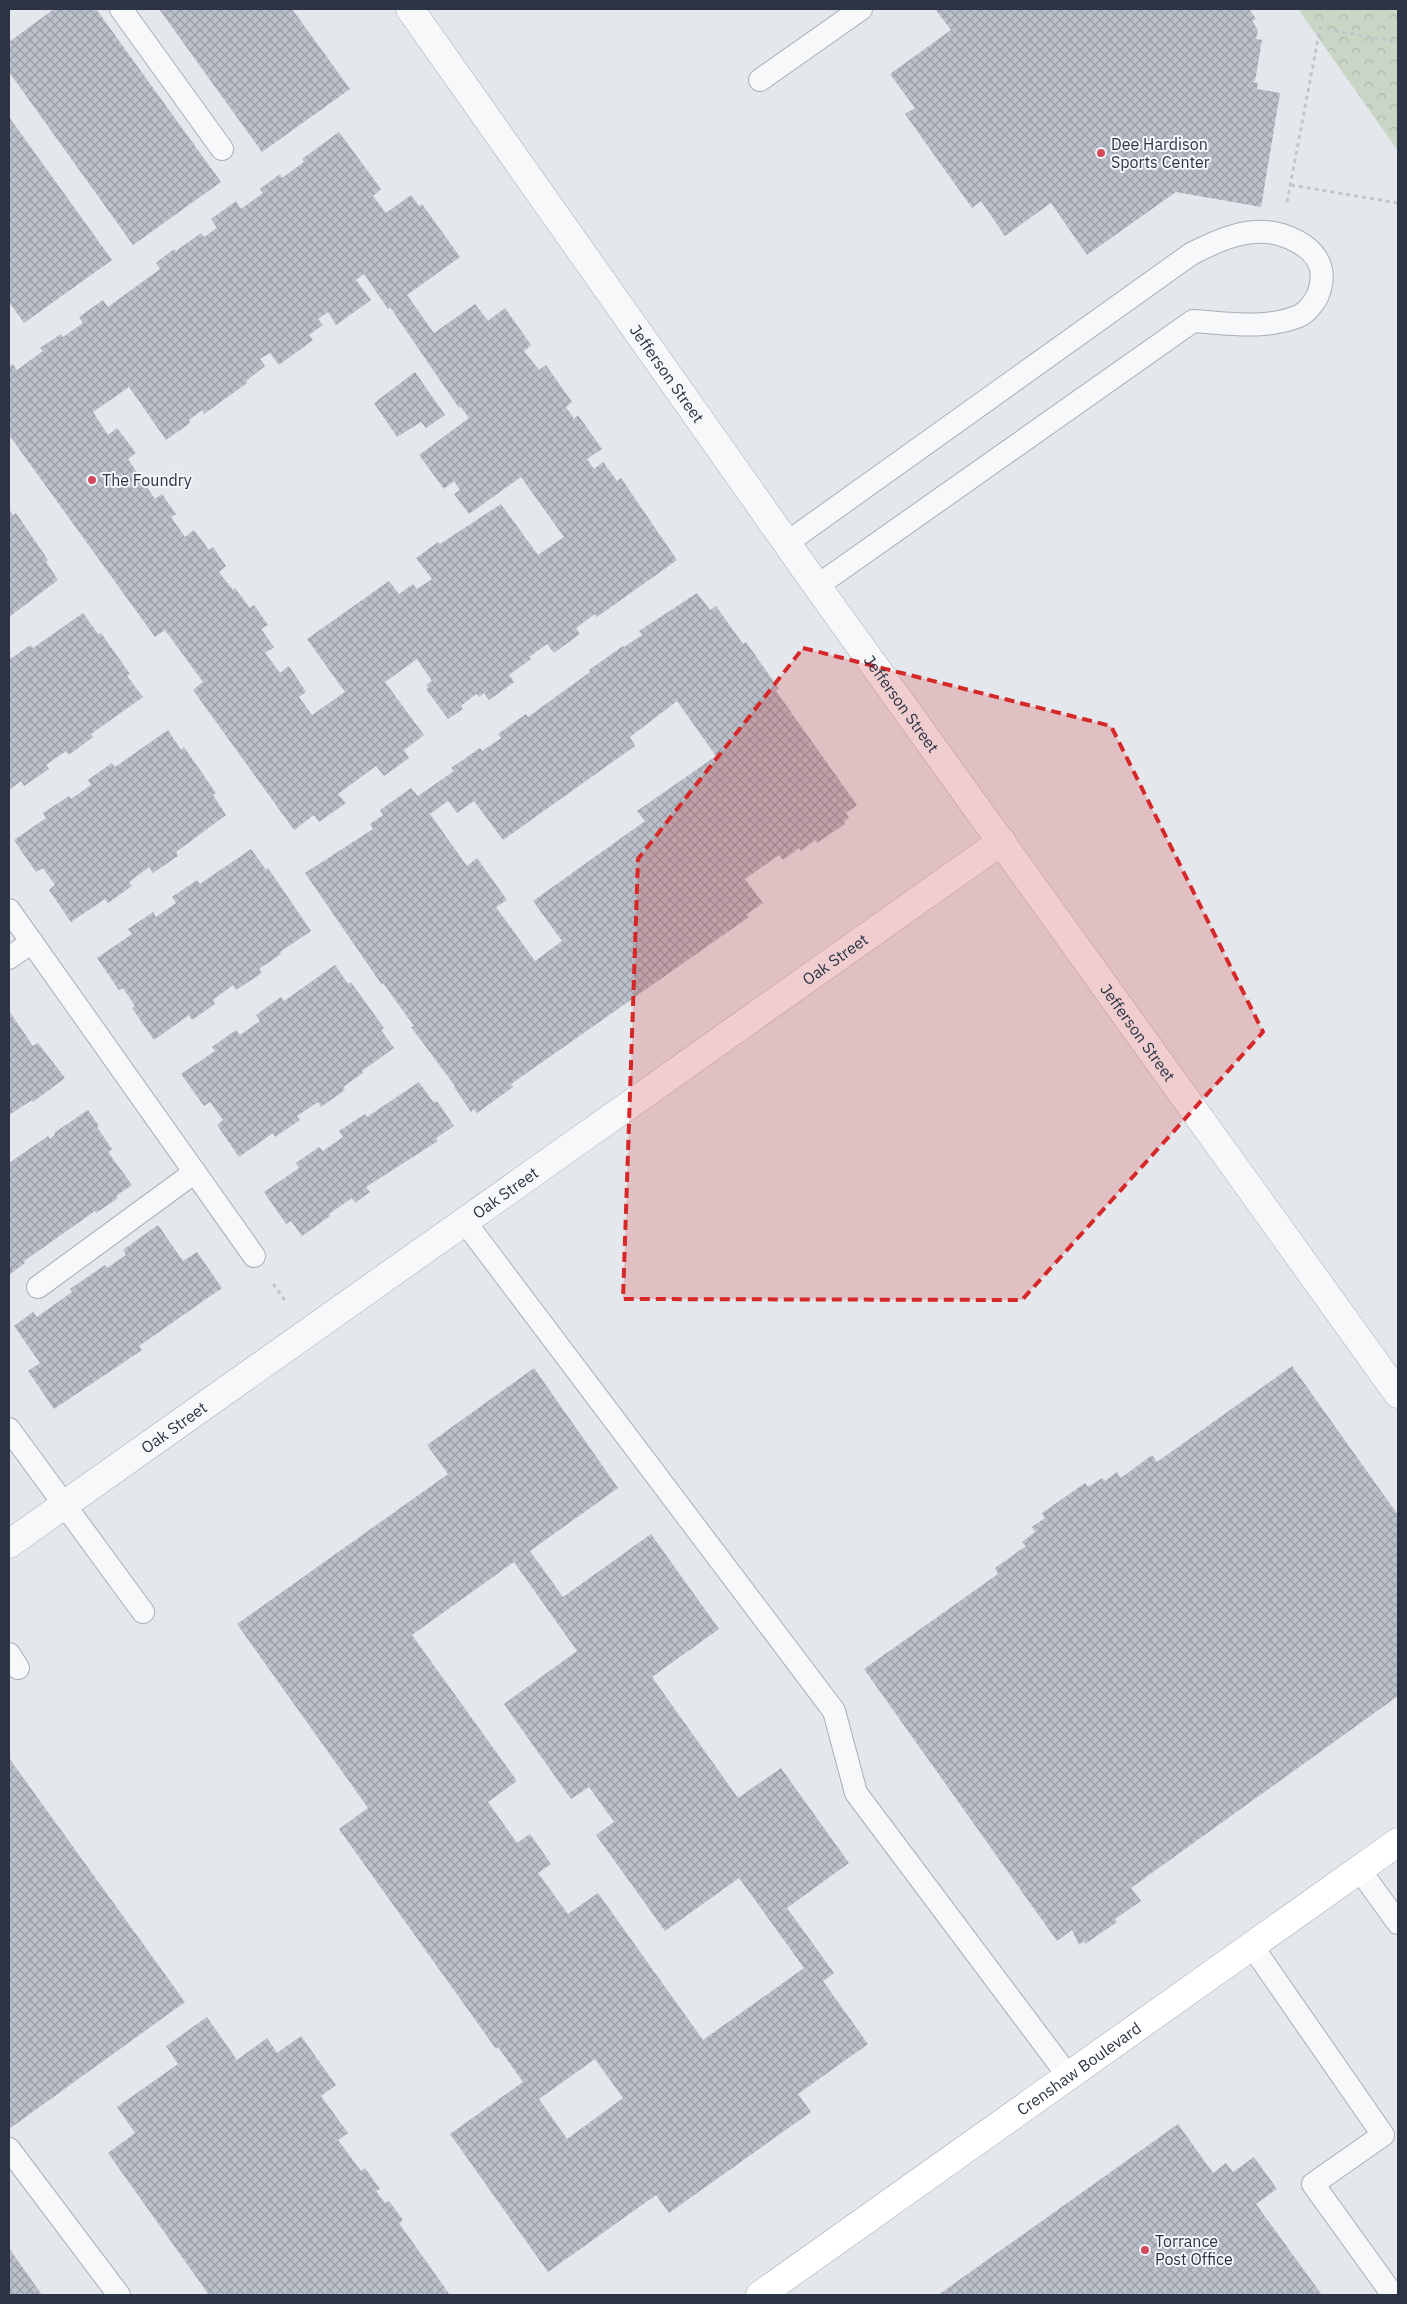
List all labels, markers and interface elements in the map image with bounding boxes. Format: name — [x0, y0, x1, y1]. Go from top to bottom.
place label: Dee Hardison Sports Center — [1111, 134, 1210, 172]
marker: Dee Hardison Sports Center — [1095, 147, 1107, 159]
street label: Jefferson Street — [626, 320, 709, 426]
place label: The Foundry — [102, 470, 192, 490]
marker: The Foundry — [86, 474, 98, 486]
street label: Jefferson Street — [860, 651, 943, 756]
street label: Oak Street — [798, 929, 872, 989]
street label: Jefferson Street — [1096, 980, 1180, 1085]
street label: Oak Street — [468, 1163, 542, 1223]
street label: Oak Street — [137, 1397, 211, 1457]
street label: Crenshaw Boulevard — [1013, 2018, 1145, 2120]
place label: Torrance Post Office — [1155, 2231, 1233, 2269]
marker: Torrance Post Office — [1139, 2244, 1151, 2256]

